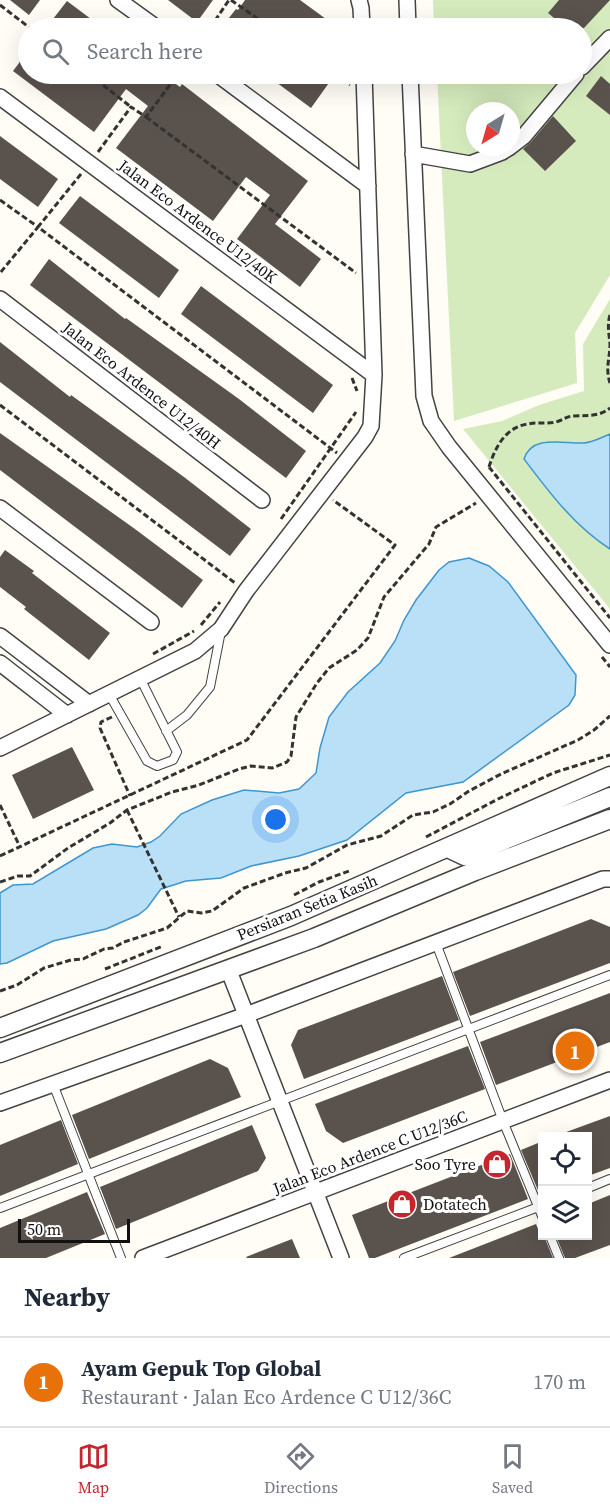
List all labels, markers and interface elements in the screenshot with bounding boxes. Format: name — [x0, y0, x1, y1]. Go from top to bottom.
search box — [18, 18, 592, 84]
icon: search — [39, 35, 72, 68]
text: Search here — [87, 36, 203, 66]
north arrow — [466, 102, 520, 156]
street label: Jalan Eco Ardence U12/40K — [113, 153, 282, 288]
street label: Jalan Eco Ardence U12/40H — [58, 316, 226, 454]
your location — [261, 805, 290, 834]
street label: Persiaran Setia Kasih — [233, 869, 381, 945]
pin: 1 — [556, 1028, 594, 1074]
street label: Jalan Eco Ardence C U12/36C — [269, 1105, 470, 1200]
map controls — [538, 1132, 592, 1240]
button: locate — [538, 1132, 592, 1186]
shop icon: Soo Tyre — [481, 1148, 513, 1180]
place label: Soo Tyre — [415, 1153, 476, 1175]
button: layers — [538, 1186, 592, 1240]
shop icon: Dotatech — [386, 1188, 418, 1220]
place label: Dotatech — [423, 1193, 487, 1215]
scale bar — [18, 1216, 130, 1244]
text: 50 m — [27, 1218, 61, 1240]
text: Nearby — [24, 1279, 110, 1315]
text: Ayam Gepuk Top Global — [81, 1353, 321, 1383]
text: 1 — [38, 1368, 49, 1396]
text: 170 m — [533, 1368, 586, 1396]
text: Restaurant · Jalan Eco Ardence C U12/36C — [81, 1383, 451, 1411]
tab: Map — [77, 1440, 110, 1498]
tab: Directions — [264, 1440, 338, 1498]
tab: Saved — [492, 1440, 533, 1498]

